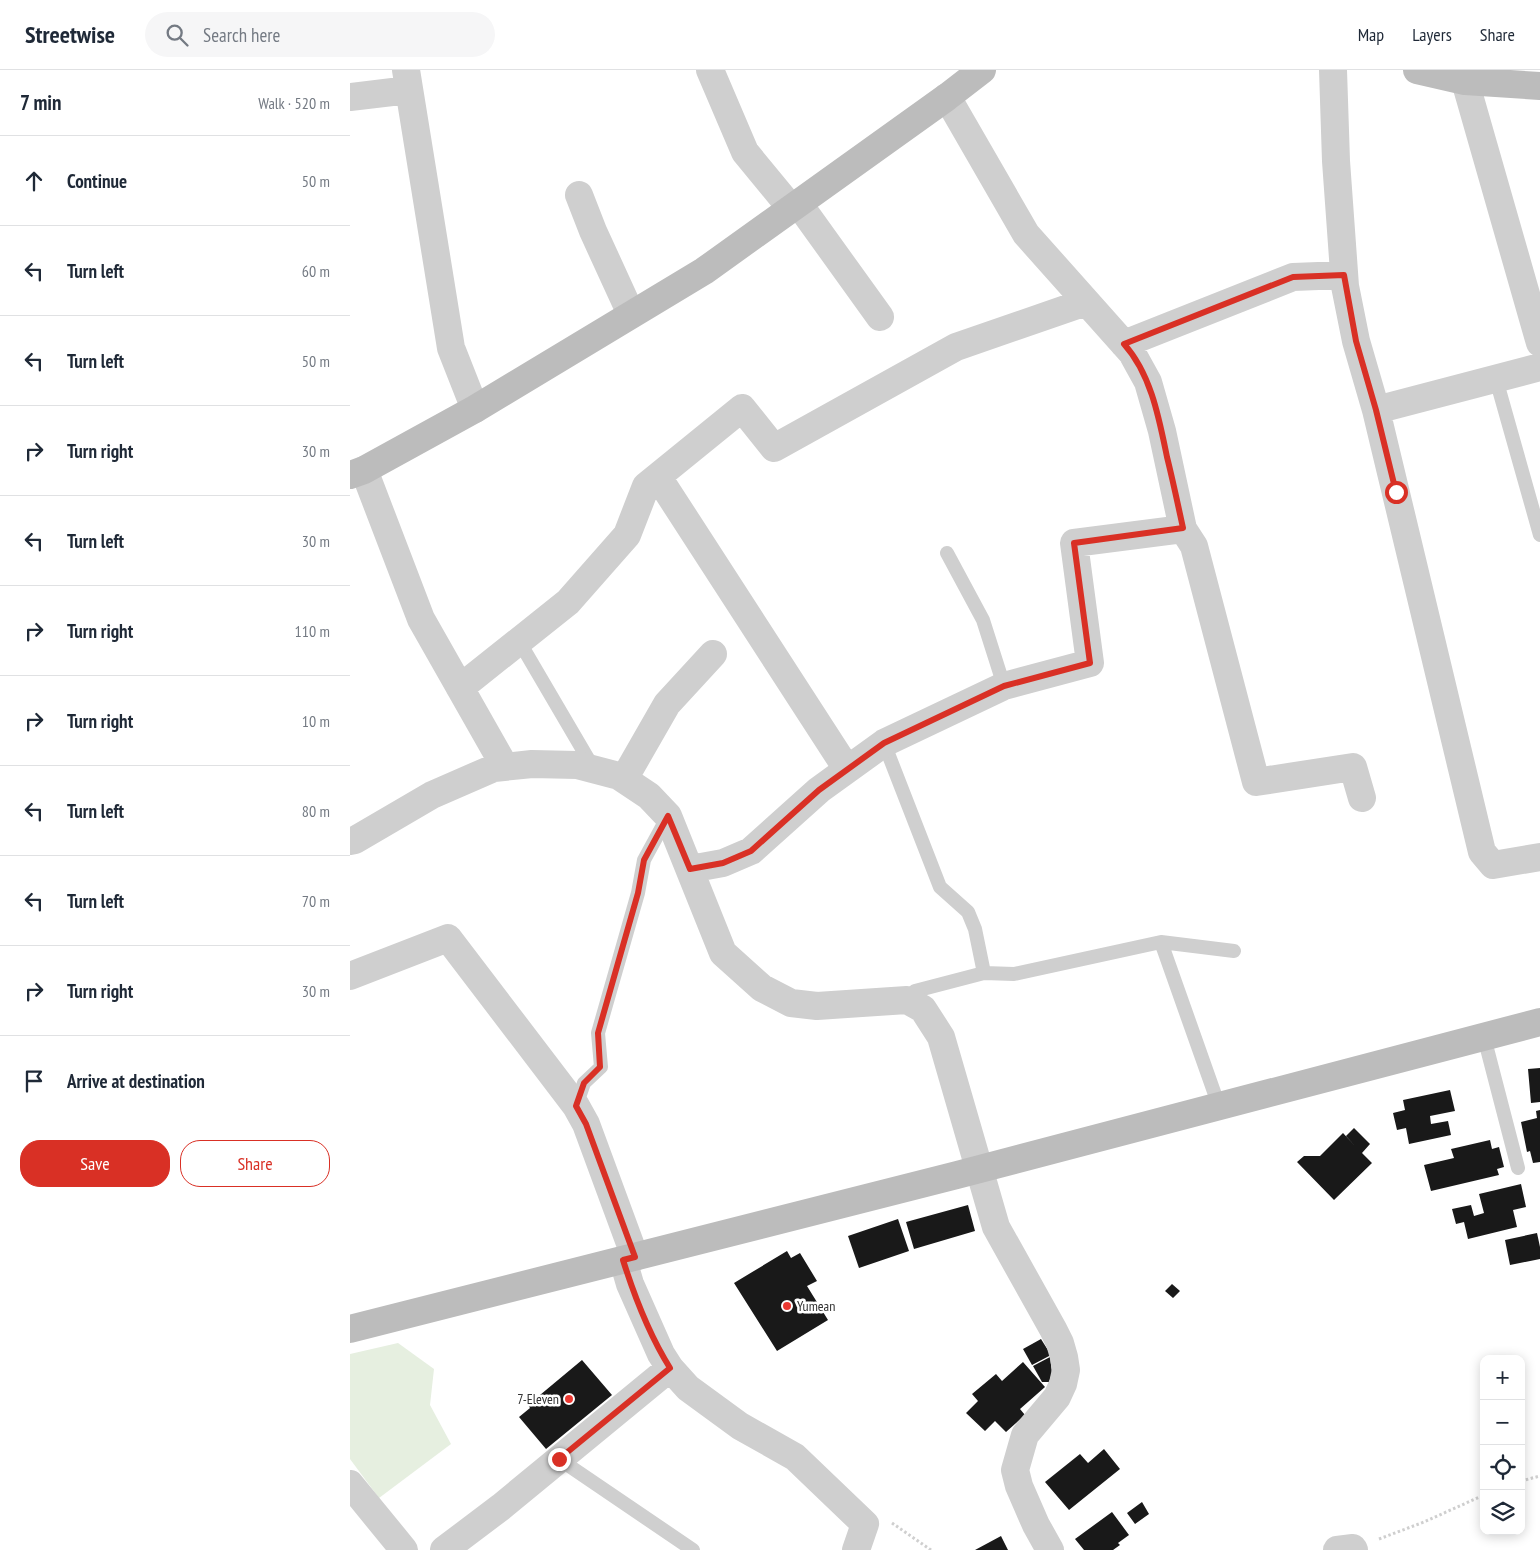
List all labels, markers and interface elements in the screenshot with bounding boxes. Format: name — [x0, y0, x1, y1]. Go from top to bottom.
search box — [145, 12, 495, 57]
text: Streetwise — [25, 19, 115, 50]
icon: search — [163, 21, 191, 49]
text: Search here — [203, 23, 280, 47]
text: Map — [1358, 23, 1384, 46]
text: Layers — [1412, 23, 1452, 46]
text: Share — [1480, 23, 1515, 46]
text: 7 min — [20, 89, 62, 116]
text: Walk · 520 m — [258, 93, 330, 113]
icon: ahead — [20, 167, 48, 195]
text: Continue — [67, 169, 127, 193]
text: 50 m — [302, 171, 330, 191]
icon: left — [20, 257, 48, 285]
text: Turn left — [67, 259, 124, 283]
text: 60 m — [302, 261, 330, 281]
icon: left — [20, 347, 48, 375]
text: Turn left — [67, 349, 124, 373]
text: 50 m — [302, 351, 330, 371]
icon: right — [20, 437, 48, 465]
text: Turn right — [67, 439, 133, 463]
text: 30 m — [302, 441, 330, 461]
route start — [1385, 481, 1408, 504]
icon: left — [20, 527, 48, 555]
text: Turn left — [67, 529, 124, 553]
text: 30 m — [302, 531, 330, 551]
icon: right — [20, 617, 48, 645]
text: Turn right — [67, 619, 133, 643]
text: 110 m — [295, 621, 330, 641]
icon: right — [20, 707, 48, 735]
text: Turn right — [67, 709, 133, 733]
text: 10 m — [302, 711, 330, 731]
icon: left — [20, 797, 48, 825]
text: Turn left — [67, 799, 124, 823]
text: 80 m — [302, 801, 330, 821]
icon: left — [20, 887, 48, 915]
text: Turn left — [67, 889, 124, 913]
text: 70 m — [302, 891, 330, 911]
icon: right — [20, 977, 48, 1005]
text: Turn right — [67, 979, 133, 1003]
text: 30 m — [302, 981, 330, 1001]
icon: arrive — [20, 1067, 48, 1095]
text: Arrive at destination — [67, 1069, 205, 1093]
button: Save — [20, 1140, 170, 1187]
button: Share — [180, 1140, 330, 1187]
place label: Yumean — [797, 1297, 835, 1315]
marker: Yumean — [781, 1300, 793, 1312]
map controls — [1480, 1355, 1525, 1535]
button: + — [1480, 1355, 1525, 1400]
place label: 7-Eleven — [517, 1390, 559, 1408]
marker: 7-Eleven — [563, 1393, 575, 1405]
button: − — [1480, 1400, 1525, 1445]
button: locate — [1480, 1445, 1525, 1490]
route end — [548, 1448, 571, 1471]
button: layers — [1480, 1490, 1525, 1535]

